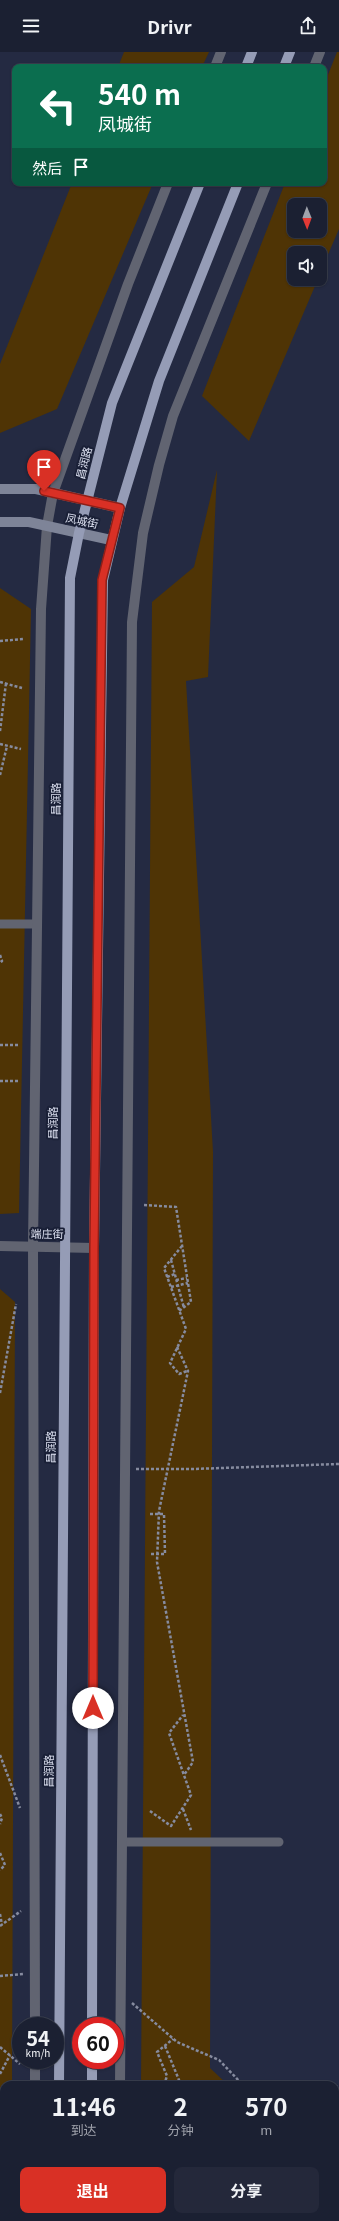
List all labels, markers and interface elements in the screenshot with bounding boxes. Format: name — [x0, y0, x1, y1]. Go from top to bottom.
text: Drivr — [147, 13, 192, 39]
icon: menu — [20, 15, 42, 37]
icon: share — [297, 15, 319, 37]
text: 540 m — [98, 73, 181, 113]
icon: left — [32, 80, 84, 132]
text: 凤城街 — [98, 110, 152, 136]
icon: arrive — [70, 156, 92, 178]
text: 然后 — [32, 157, 62, 178]
north arrow — [287, 198, 327, 238]
map controls — [287, 198, 327, 286]
button: sound — [287, 246, 327, 286]
street label: 昌润路 — [71, 445, 95, 481]
pin — [27, 450, 61, 491]
icon: arrive — [33, 456, 55, 478]
street label: 凤城街 — [64, 509, 100, 531]
street label: 昌润路 — [47, 783, 63, 816]
street label: 昌润路 — [44, 1107, 60, 1140]
street label: 端庄街 — [30, 1225, 64, 1241]
street label: 昌润路 — [42, 1431, 58, 1464]
position arrow — [72, 1687, 114, 1729]
street label: 昌润路 — [40, 1755, 56, 1788]
speed limit sign: 60 — [72, 2017, 124, 2069]
text: 54 — [26, 2023, 50, 2052]
text: km/h — [26, 2045, 50, 2060]
text: 11:46 — [52, 2088, 116, 2123]
text: 2 — [173, 2088, 188, 2123]
text: 570 — [245, 2088, 287, 2123]
text: 到达 — [71, 2120, 97, 2139]
text: 分钟 — [167, 2120, 193, 2139]
text: m — [260, 2120, 272, 2139]
button: 退出 — [20, 2167, 166, 2213]
button: 分享 — [174, 2167, 319, 2213]

